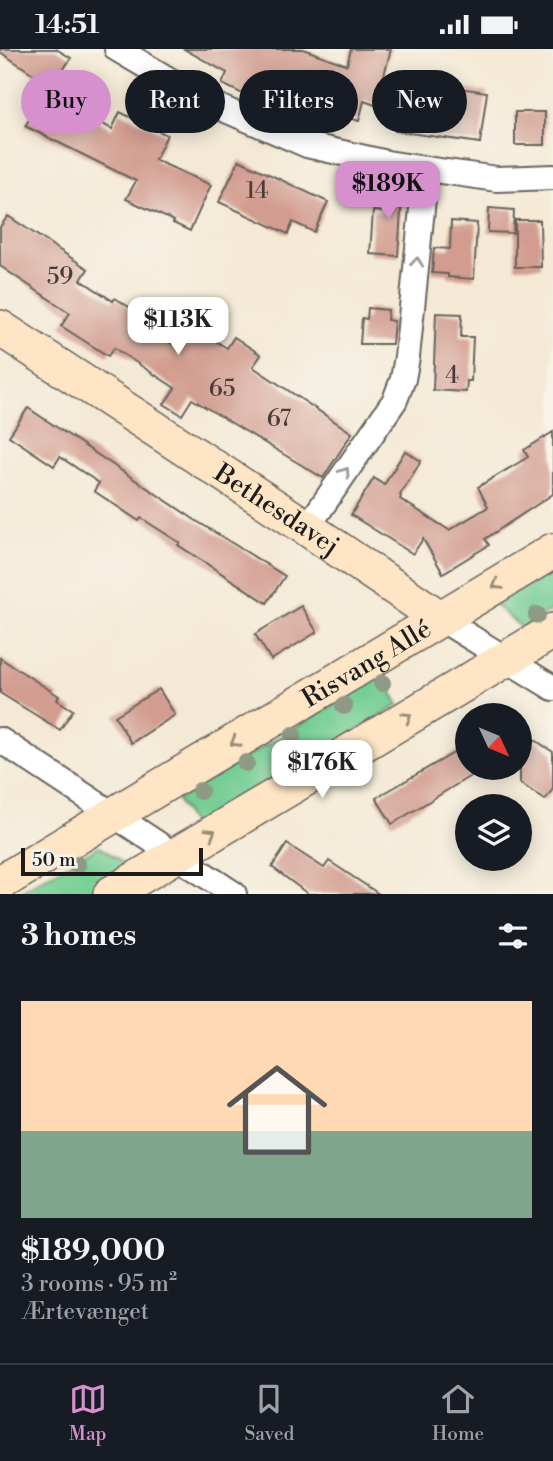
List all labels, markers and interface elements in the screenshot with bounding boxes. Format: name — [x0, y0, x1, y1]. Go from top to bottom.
text: 14:51 — [35, 9, 99, 41]
chip: Buy — [21, 70, 111, 133]
chip: Rent — [125, 70, 225, 133]
chip: Filters — [239, 70, 358, 133]
chip: New — [372, 70, 467, 133]
pin: $189K — [339, 162, 437, 221]
text: $189K — [352, 170, 424, 198]
house number: 14 — [246, 177, 268, 205]
one-way arrow — [409, 256, 424, 267]
house number: 59 — [47, 263, 73, 291]
pin: $113K — [129, 297, 227, 357]
text: $113K — [144, 306, 212, 334]
house number: 4 — [445, 362, 459, 390]
house number: 65 — [209, 375, 235, 403]
house number: 67 — [267, 405, 292, 433]
street label: Bethesdavej — [207, 457, 345, 562]
one-way arrow — [337, 467, 349, 480]
one-way arrow — [492, 576, 505, 589]
street label: Risvang Allé — [296, 613, 437, 715]
north arrow — [455, 703, 532, 781]
map controls — [455, 703, 532, 871]
one-way arrow — [399, 712, 412, 725]
one-way arrow — [230, 733, 243, 746]
pin: $176K — [273, 741, 371, 800]
text: $176K — [287, 749, 357, 777]
button: layers — [455, 794, 532, 871]
one-way arrow — [204, 829, 217, 842]
scale bar — [21, 845, 203, 877]
text: 50 m — [32, 848, 76, 872]
text: 3 homes — [21, 917, 136, 955]
icon: filters — [494, 917, 532, 955]
icon: home — [214, 1047, 340, 1173]
text: $189,000 — [21, 1232, 165, 1270]
text: 3 rooms · 95 m² — [21, 1270, 177, 1298]
text: Ærtevænget — [21, 1298, 149, 1326]
tab: Map — [69, 1380, 107, 1446]
tab: Saved — [244, 1380, 294, 1446]
tab: Home — [432, 1380, 484, 1446]

